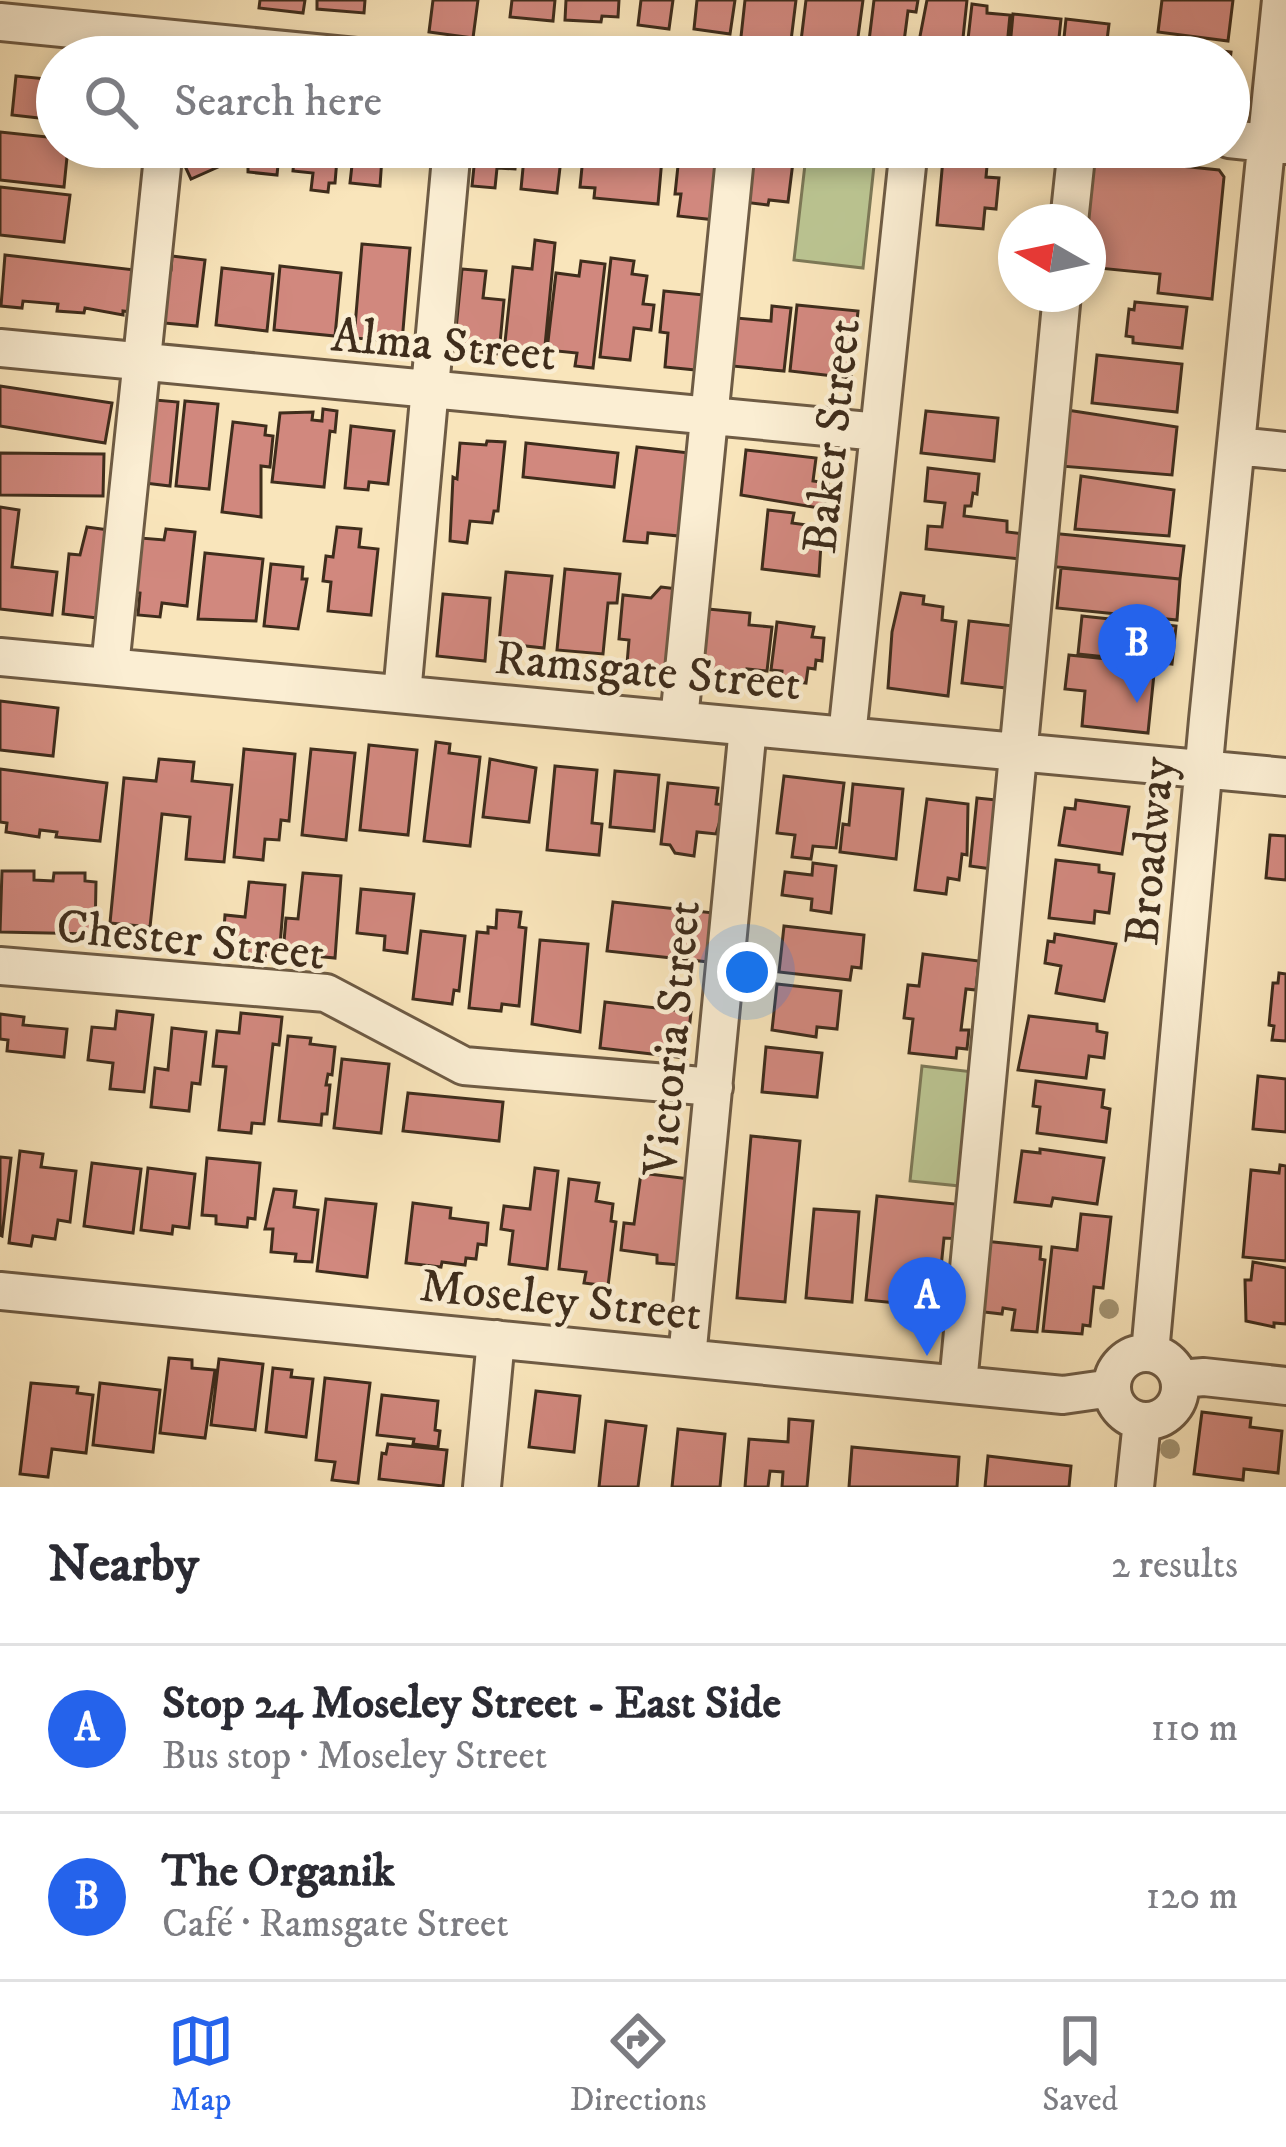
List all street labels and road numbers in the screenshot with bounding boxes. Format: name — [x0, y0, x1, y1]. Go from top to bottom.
street label: Alma Street — [329, 306, 559, 386]
street label: Baker Street — [791, 316, 875, 557]
street label: Ramsgate Street — [492, 629, 803, 715]
street label: Broadway — [1113, 754, 1189, 948]
street label: Chester Street — [53, 897, 328, 985]
street label: Victoria Street — [631, 898, 715, 1179]
street label: Moseley Street — [417, 1256, 705, 1346]

